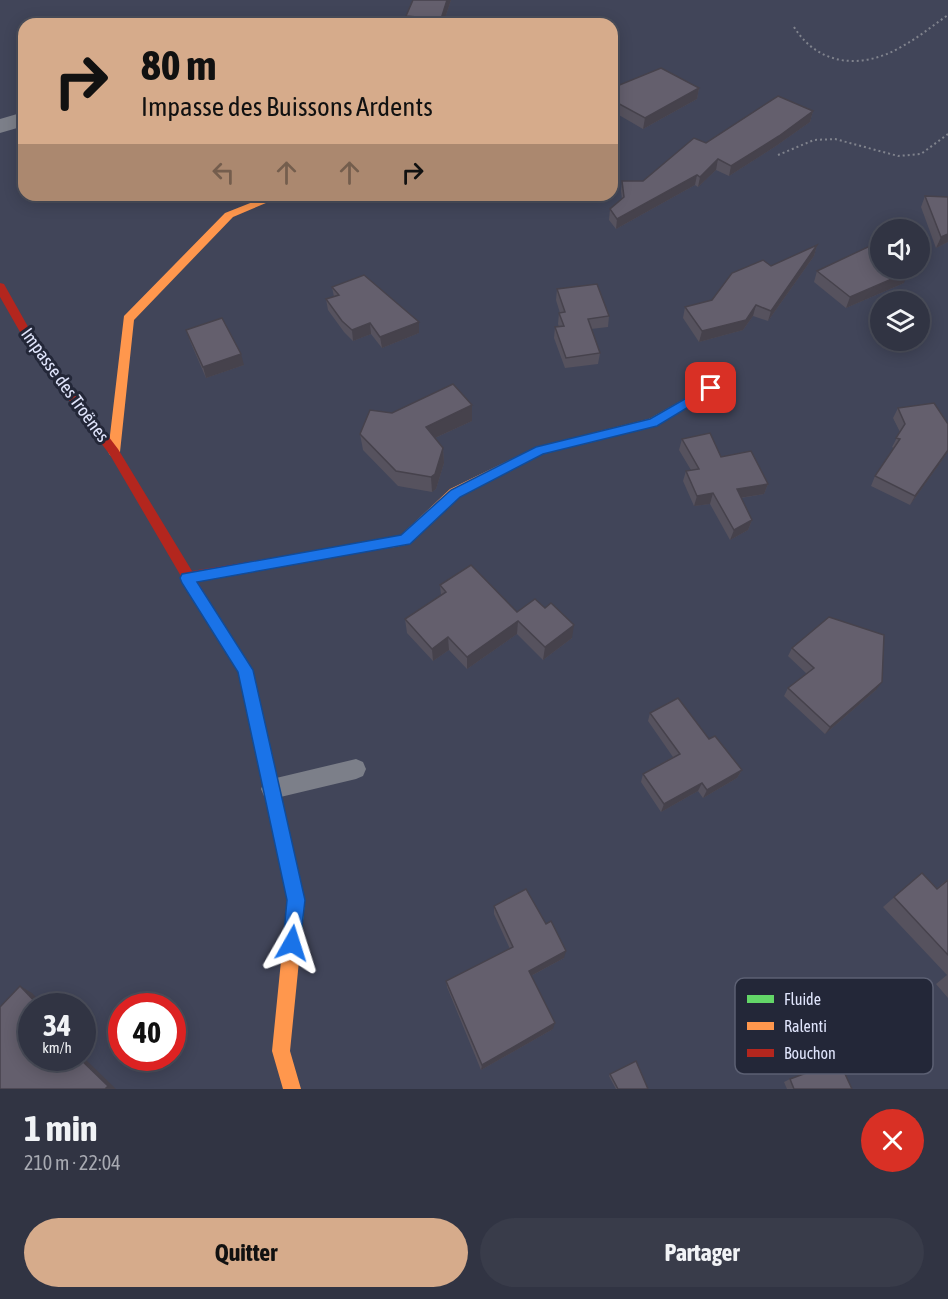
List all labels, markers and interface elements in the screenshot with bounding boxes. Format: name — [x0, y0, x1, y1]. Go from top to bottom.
text: 80 m — [141, 41, 216, 89]
icon: right — [42, 42, 120, 120]
text: Impasse des Buissons Ardents — [141, 91, 433, 122]
icon: left — [207, 156, 240, 189]
icon: ahead — [270, 156, 303, 189]
icon: ahead — [333, 156, 366, 189]
icon: right — [396, 156, 429, 189]
map controls — [870, 219, 930, 351]
button: sound — [870, 219, 930, 279]
button: layers — [870, 291, 930, 351]
street label: Impasse des Troënes — [17, 324, 114, 446]
pin — [685, 362, 736, 413]
icon: arrive — [694, 371, 727, 404]
position arrow — [260, 911, 324, 975]
legend — [735, 978, 933, 1074]
text: Fluide — [784, 990, 821, 1008]
speed limit sign: 40 — [108, 993, 186, 1071]
text: 34 — [43, 1008, 71, 1042]
text: Ralenti — [784, 1017, 827, 1035]
text: km/h — [42, 1039, 72, 1056]
text: Bouchon — [784, 1044, 836, 1062]
text: 1 min — [24, 1107, 98, 1149]
button: close — [861, 1109, 924, 1172]
text: 210 m · 22:04 — [24, 1151, 121, 1174]
button: Quitter — [24, 1218, 468, 1287]
button: Partager — [480, 1218, 924, 1287]

